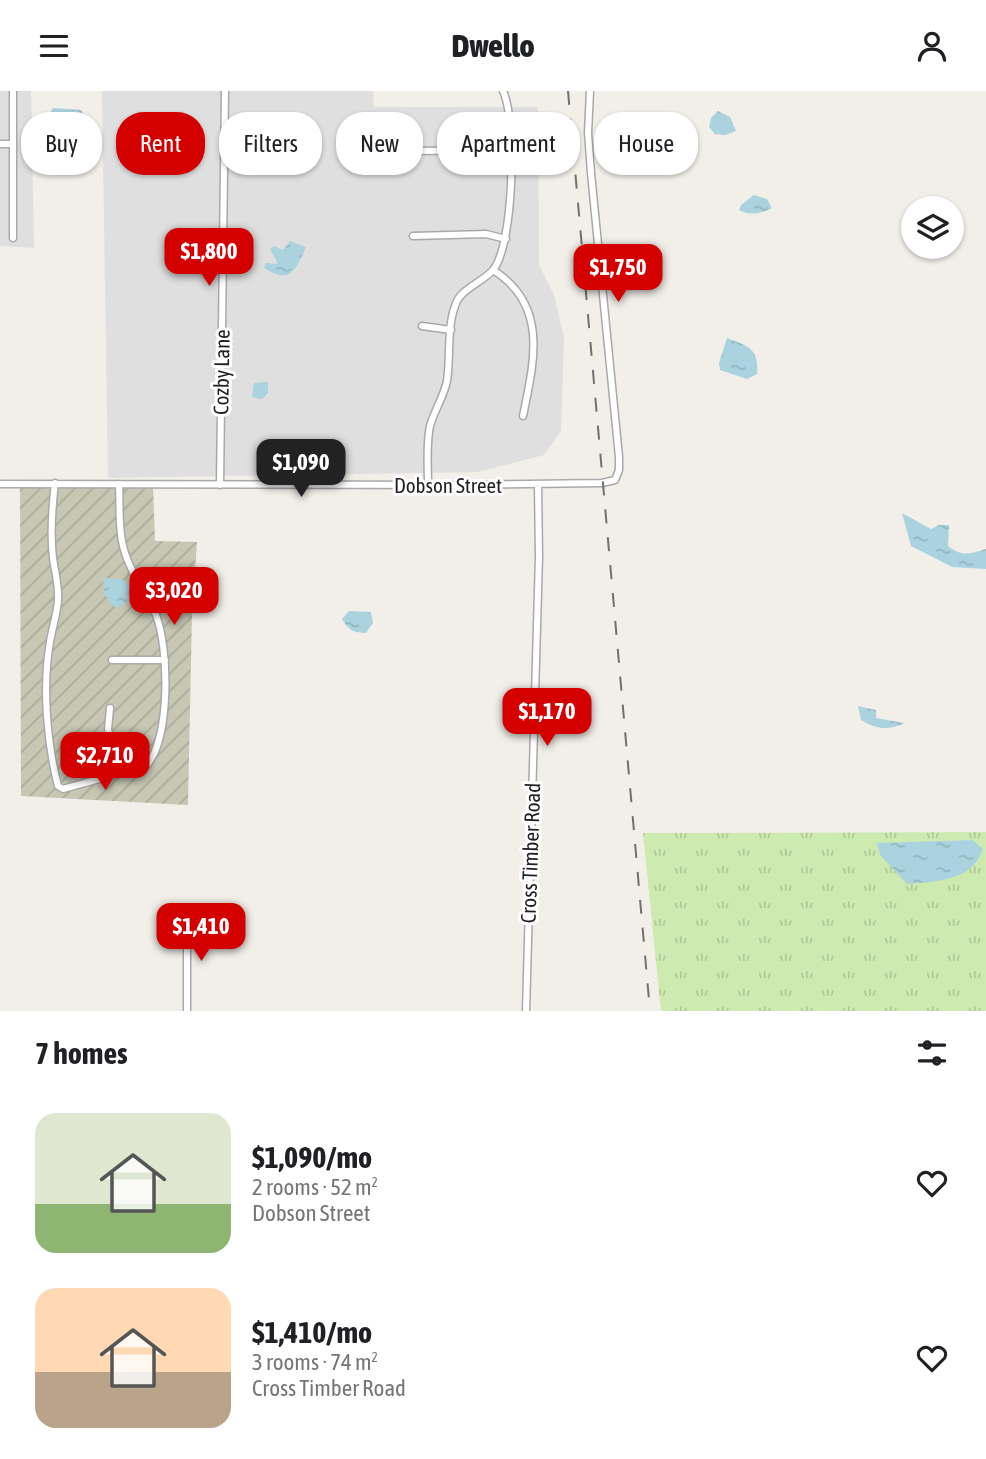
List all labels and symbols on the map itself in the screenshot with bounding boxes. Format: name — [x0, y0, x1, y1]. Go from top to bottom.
pin: $1,800 — [152, 229, 266, 288]
pin: $1,750 — [561, 245, 675, 304]
street label: Cozby Lane — [208, 329, 234, 415]
pin: $1,090 — [244, 439, 358, 499]
street label: Dobson Street — [394, 473, 502, 497]
pin: $3,020 — [117, 567, 231, 627]
pin: $1,170 — [490, 689, 604, 748]
pin: $2,710 — [48, 733, 162, 792]
street label: Cross Timber Road — [516, 782, 544, 924]
pin: $1,410 — [144, 903, 258, 963]

